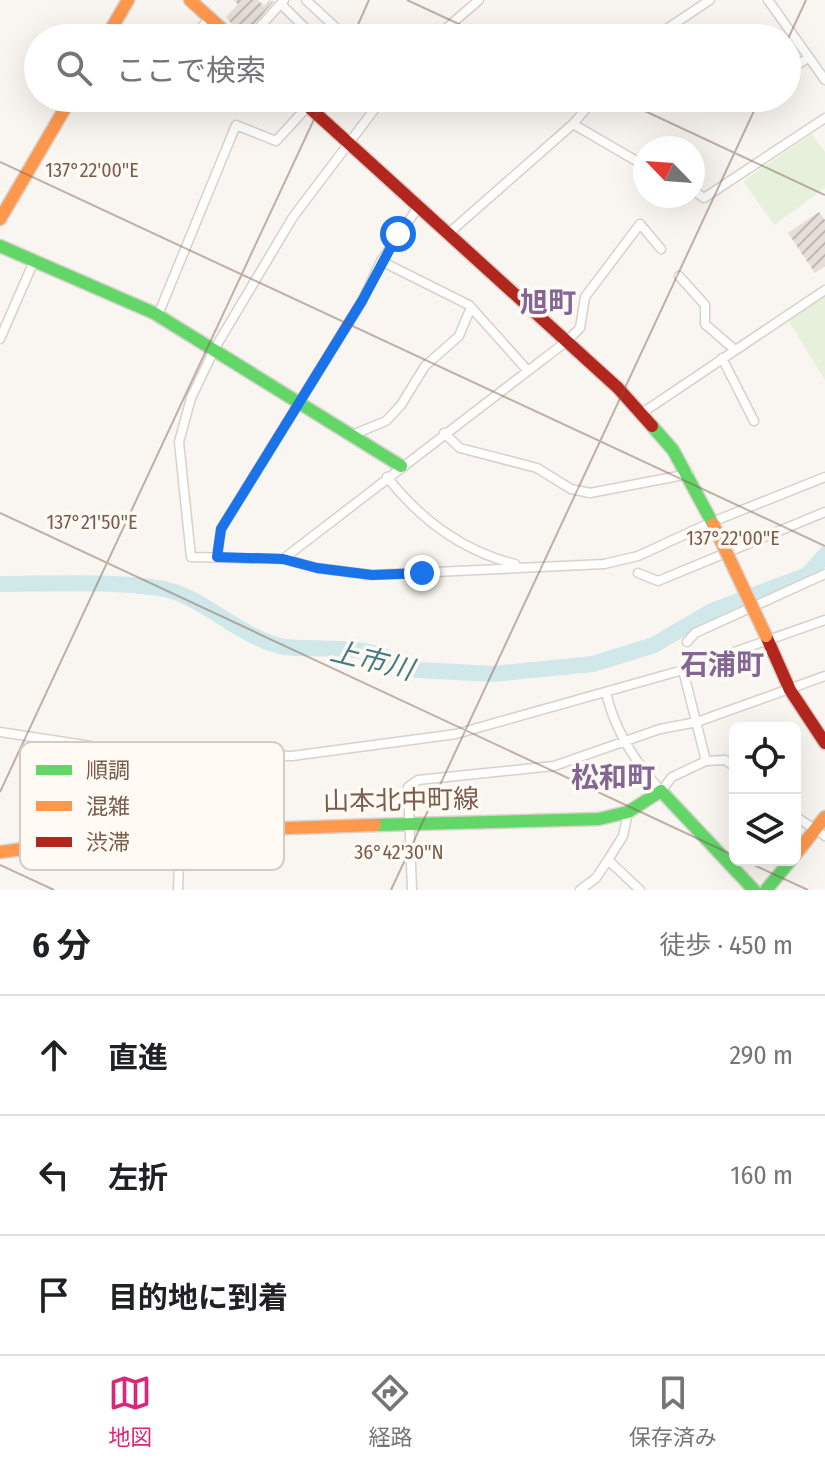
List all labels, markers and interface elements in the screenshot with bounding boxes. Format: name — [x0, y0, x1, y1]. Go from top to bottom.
search box — [24, 24, 801, 112]
icon: search — [52, 46, 96, 90]
text: ここで検索 — [116, 53, 266, 89]
north arrow — [633, 136, 705, 208]
text: 137°22'00"E — [45, 158, 139, 182]
route start — [380, 216, 416, 252]
district label: 旭町 — [520, 286, 576, 319]
text: 137°21'50"E — [47, 510, 137, 534]
text: 137°22'00"E — [686, 526, 780, 550]
route end — [404, 555, 440, 591]
water label: 上市川 — [327, 634, 420, 687]
district label: 石浦町 — [680, 648, 764, 681]
map controls — [729, 722, 801, 866]
button: locate — [729, 722, 801, 794]
legend — [20, 742, 284, 870]
text: 順調 — [86, 757, 130, 784]
district label: 松和町 — [571, 761, 655, 794]
street label: 山本北中町線 — [323, 784, 479, 817]
text: 混雑 — [86, 793, 130, 820]
button: layers — [729, 794, 801, 866]
text: 渋滞 — [86, 829, 130, 856]
text: 36°42'30"N — [354, 840, 444, 864]
text: 6 分 — [32, 925, 91, 966]
text: 徒歩 · 450 m — [659, 930, 793, 961]
icon: ahead — [32, 1033, 76, 1077]
text: 直進 — [108, 1040, 168, 1076]
text: 290 m — [729, 1040, 793, 1071]
icon: left — [32, 1153, 76, 1197]
text: 左折 — [108, 1160, 168, 1196]
text: 160 m — [730, 1160, 793, 1191]
icon: arrive — [32, 1273, 76, 1317]
text: 目的地に到着 — [108, 1280, 288, 1316]
tab: 地図 — [108, 1371, 152, 1451]
tab: 経路 — [368, 1371, 413, 1451]
tab: 保存済み — [629, 1371, 717, 1451]

